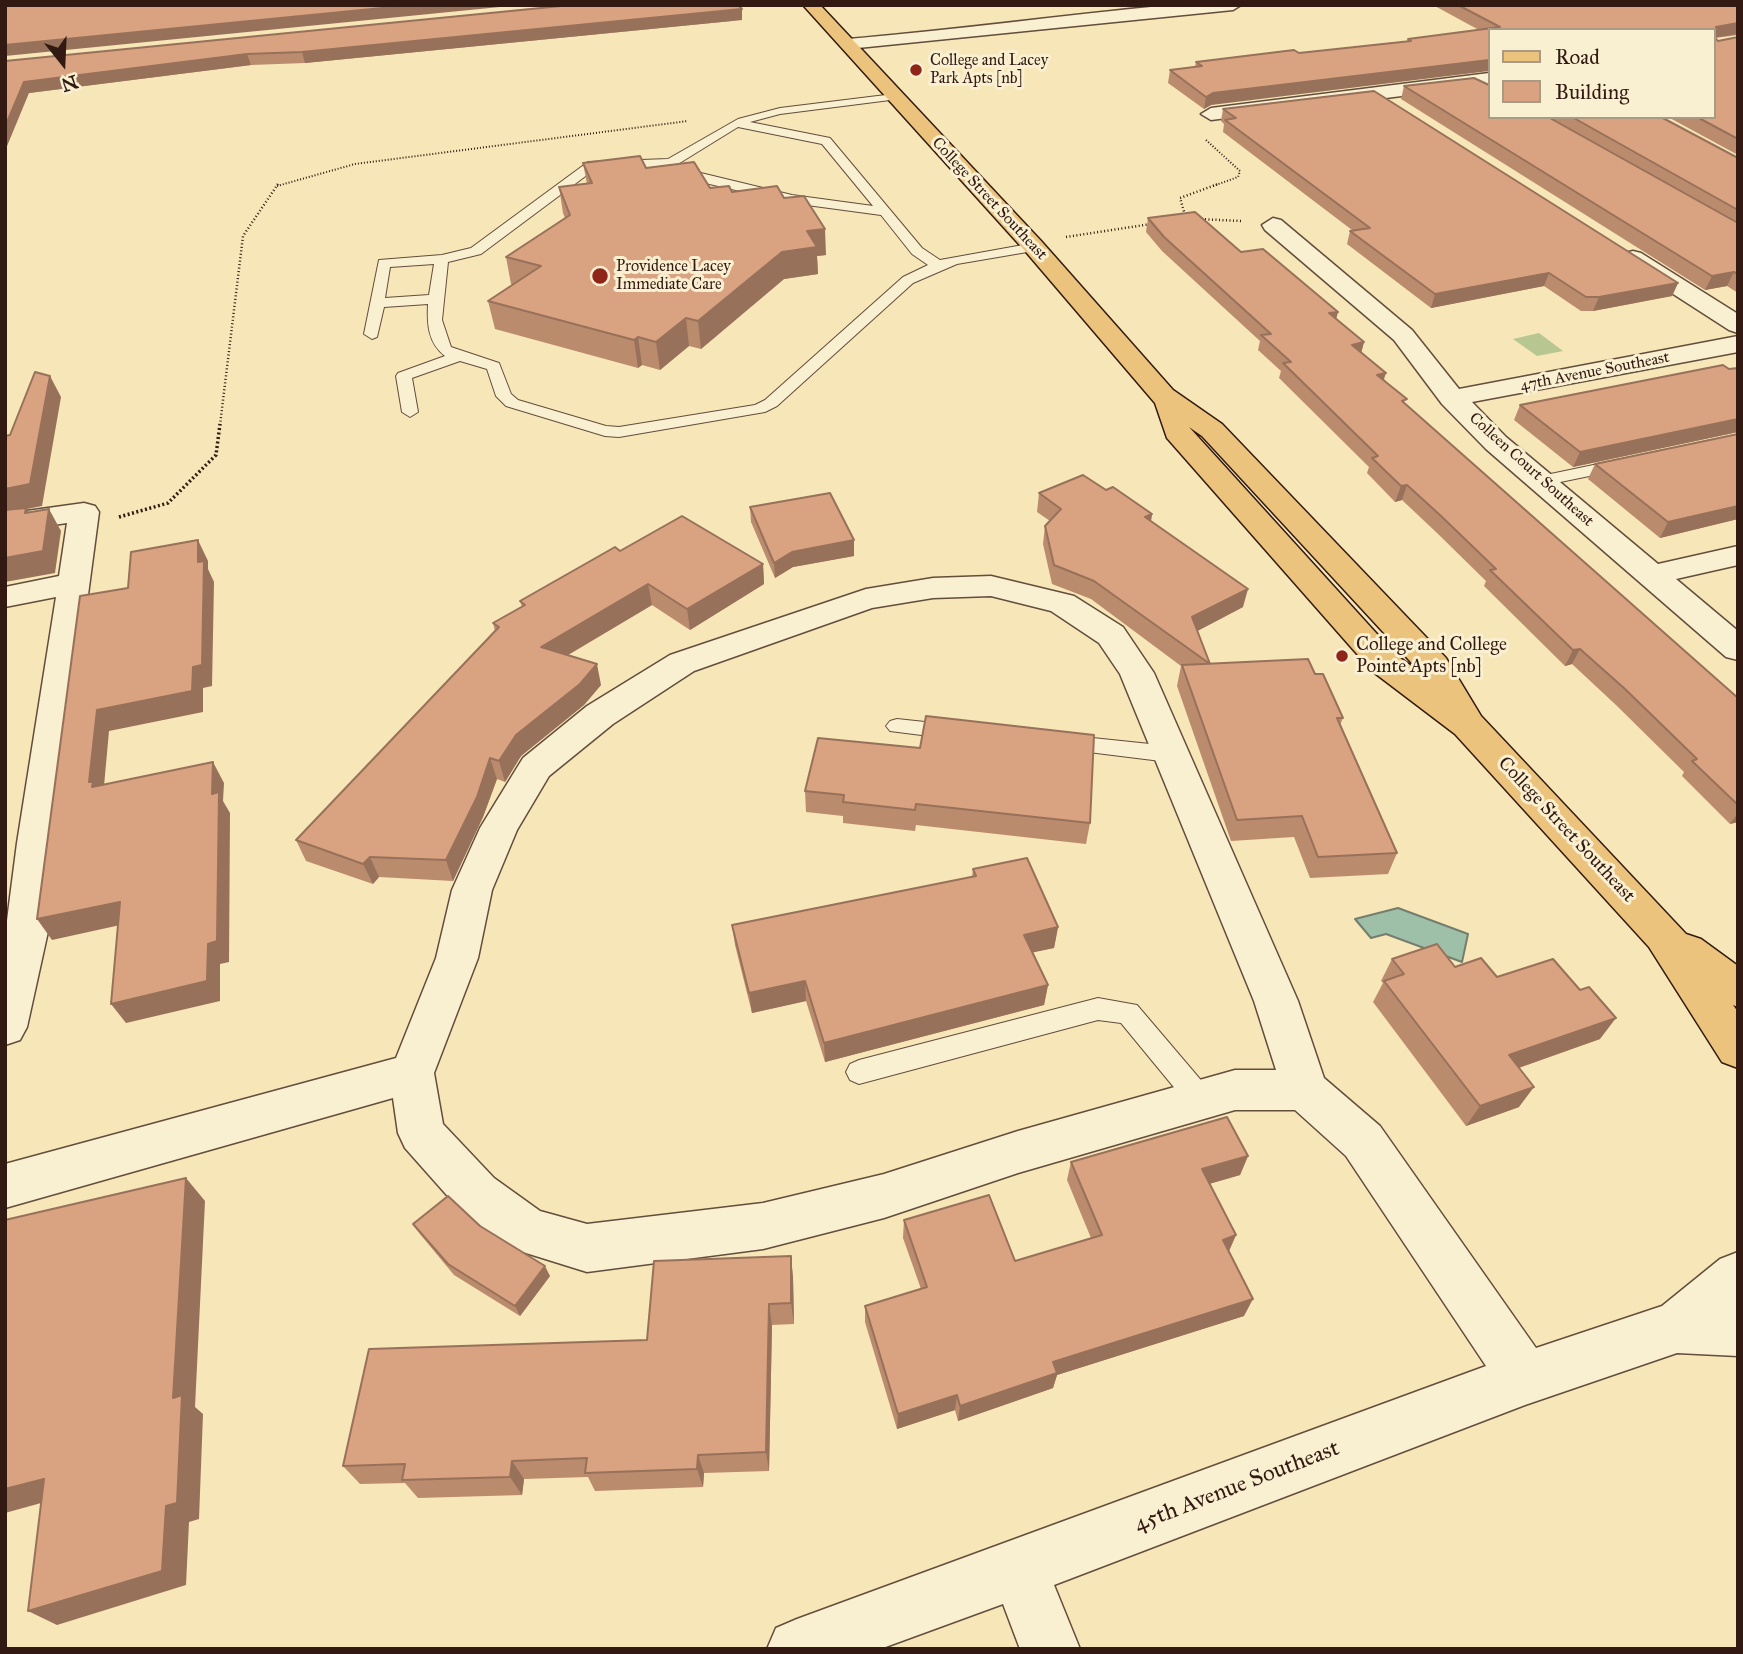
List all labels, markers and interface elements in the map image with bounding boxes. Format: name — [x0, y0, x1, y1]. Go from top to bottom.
north arrow — [28, 28, 98, 98]
legend — [1488, 28, 1715, 119]
text: Road — [1555, 44, 1600, 70]
place label: College and Lacey Park Apts [nb] — [930, 51, 1048, 89]
marker: College and Lacey Park Apts [nb] — [908, 62, 924, 78]
text: N — [58, 70, 81, 97]
text: Building — [1555, 79, 1629, 105]
street label: College Street Southeast — [927, 134, 1051, 264]
place label: Providence Lacey Immediate Care — [616, 257, 731, 295]
marker: Providence Lacey Immediate Care — [590, 266, 610, 286]
street label: 47th Avenue Southeast — [1519, 348, 1671, 396]
street label: Colleen Court Southeast — [1465, 409, 1597, 531]
place label: College and College Pointe Apts [nb] — [1356, 634, 1507, 678]
marker: College and College Pointe Apts [nb] — [1334, 648, 1350, 664]
street label: College Street Southeast — [1493, 753, 1639, 907]
street label: 45th Avenue Southeast — [1131, 1435, 1343, 1539]

